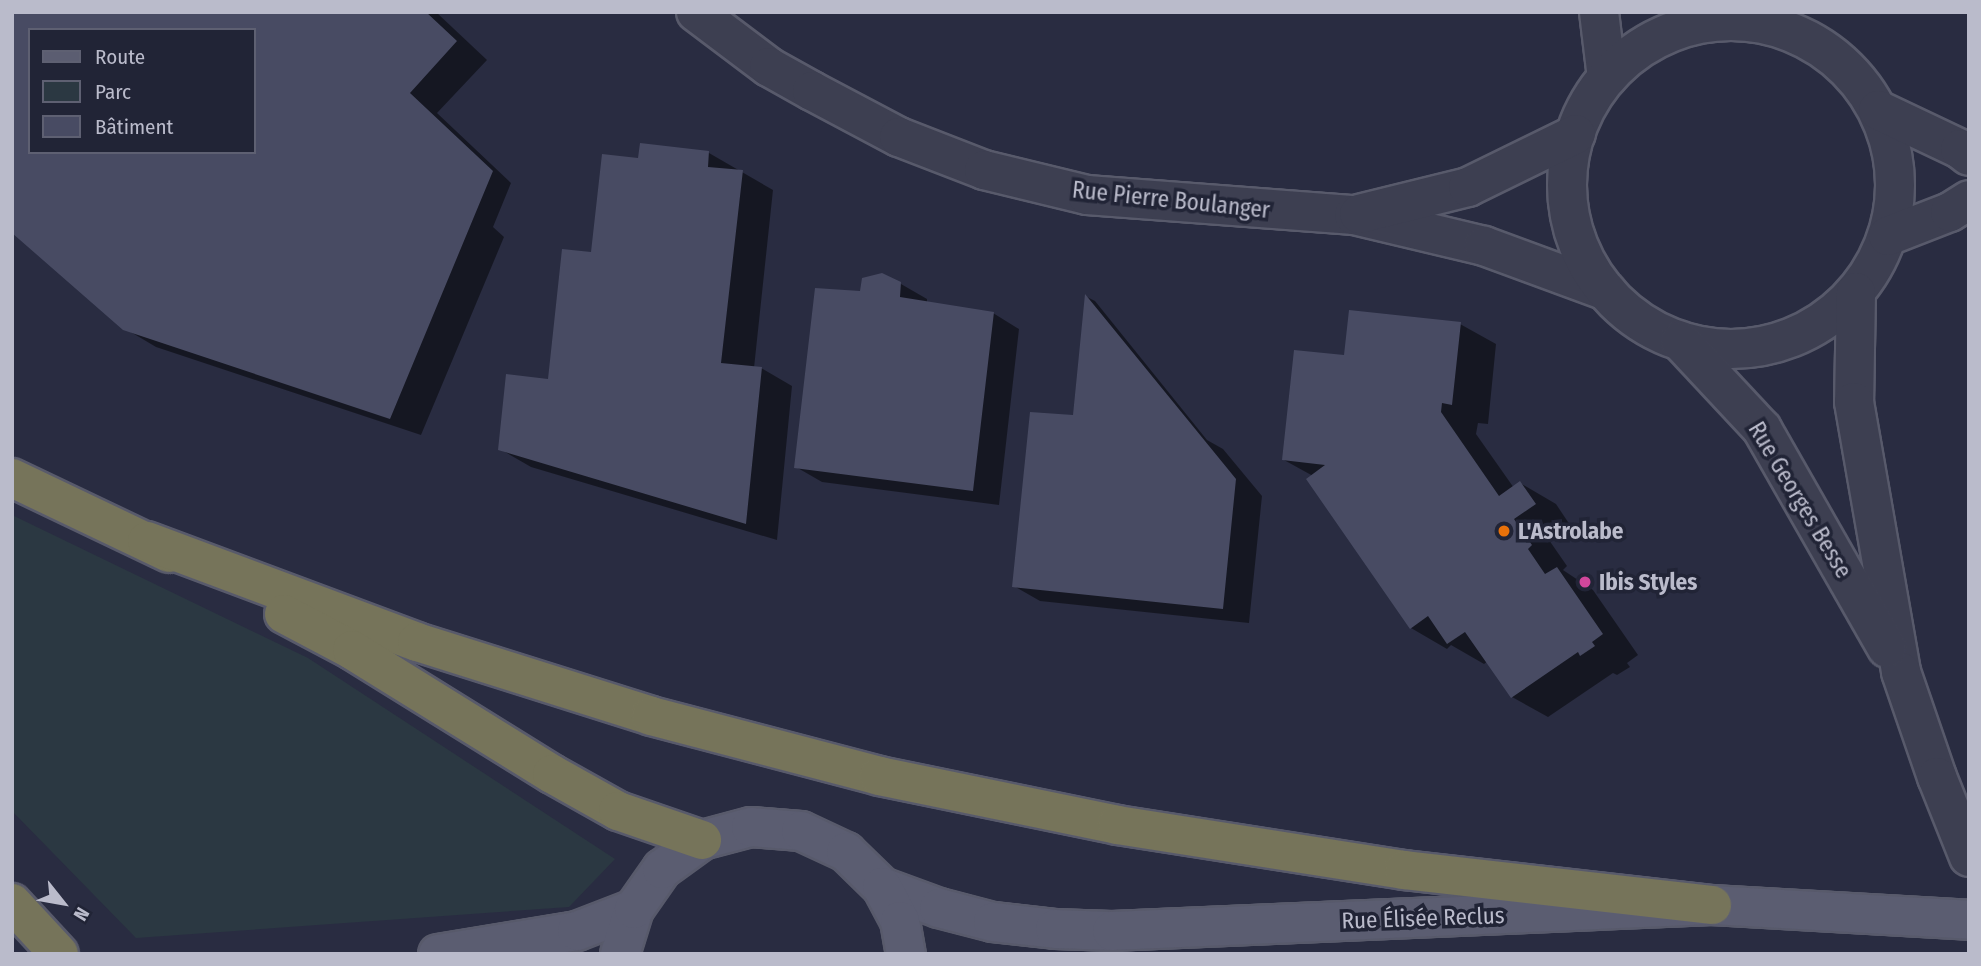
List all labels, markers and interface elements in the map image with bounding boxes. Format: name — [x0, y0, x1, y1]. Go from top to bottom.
legend — [28, 28, 256, 154]
text: Route — [95, 44, 145, 70]
text: Parc — [95, 79, 131, 105]
text: Bâtiment — [95, 114, 173, 140]
street label: Rue Pierre Boulanger — [1071, 176, 1271, 224]
street label: Rue Georges Besse — [1742, 417, 1858, 583]
place label: L'Astrolabe — [1518, 517, 1623, 545]
marker: L'Astrolabe — [1496, 523, 1512, 539]
place label: Ibis Styles — [1599, 568, 1697, 596]
marker: Ibis Styles — [1577, 574, 1593, 590]
north arrow — [28, 868, 98, 938]
street label: Rue Élisée Reclus — [1341, 901, 1505, 935]
text: N — [69, 903, 94, 925]

